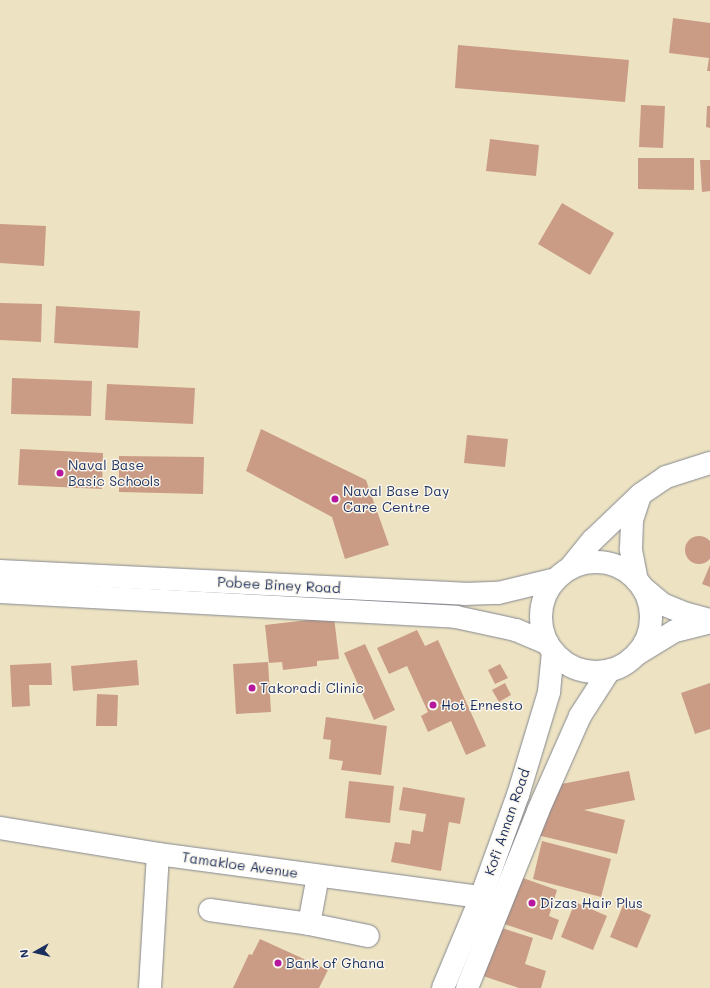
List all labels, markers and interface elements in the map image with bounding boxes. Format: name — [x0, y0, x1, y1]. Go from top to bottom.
place label: Naval Base Basic Schools — [68, 457, 160, 490]
marker: Naval Base Basic Schools — [55, 468, 65, 478]
place label: Naval Base Day Care Centre — [343, 483, 449, 516]
marker: Naval Base Day Care Centre — [330, 494, 340, 504]
street label: Pobee Biney Road — [217, 573, 341, 597]
place label: Takoradi Clinic — [260, 680, 364, 696]
marker: Takoradi Clinic — [247, 683, 257, 693]
place label: Hot Ernesto — [441, 697, 523, 713]
marker: Hot Ernesto — [428, 700, 438, 710]
street label: Kofi Annan Road — [481, 766, 533, 878]
street label: Tamakloe Avenue — [181, 849, 299, 881]
place label: Dizas Hair Plus — [540, 895, 643, 911]
marker: Dizas Hair Plus — [527, 898, 537, 908]
north arrow — [16, 932, 56, 972]
text: N — [16, 949, 32, 959]
place label: Bank of Ghana — [286, 955, 385, 971]
marker: Bank of Ghana — [273, 958, 283, 968]

